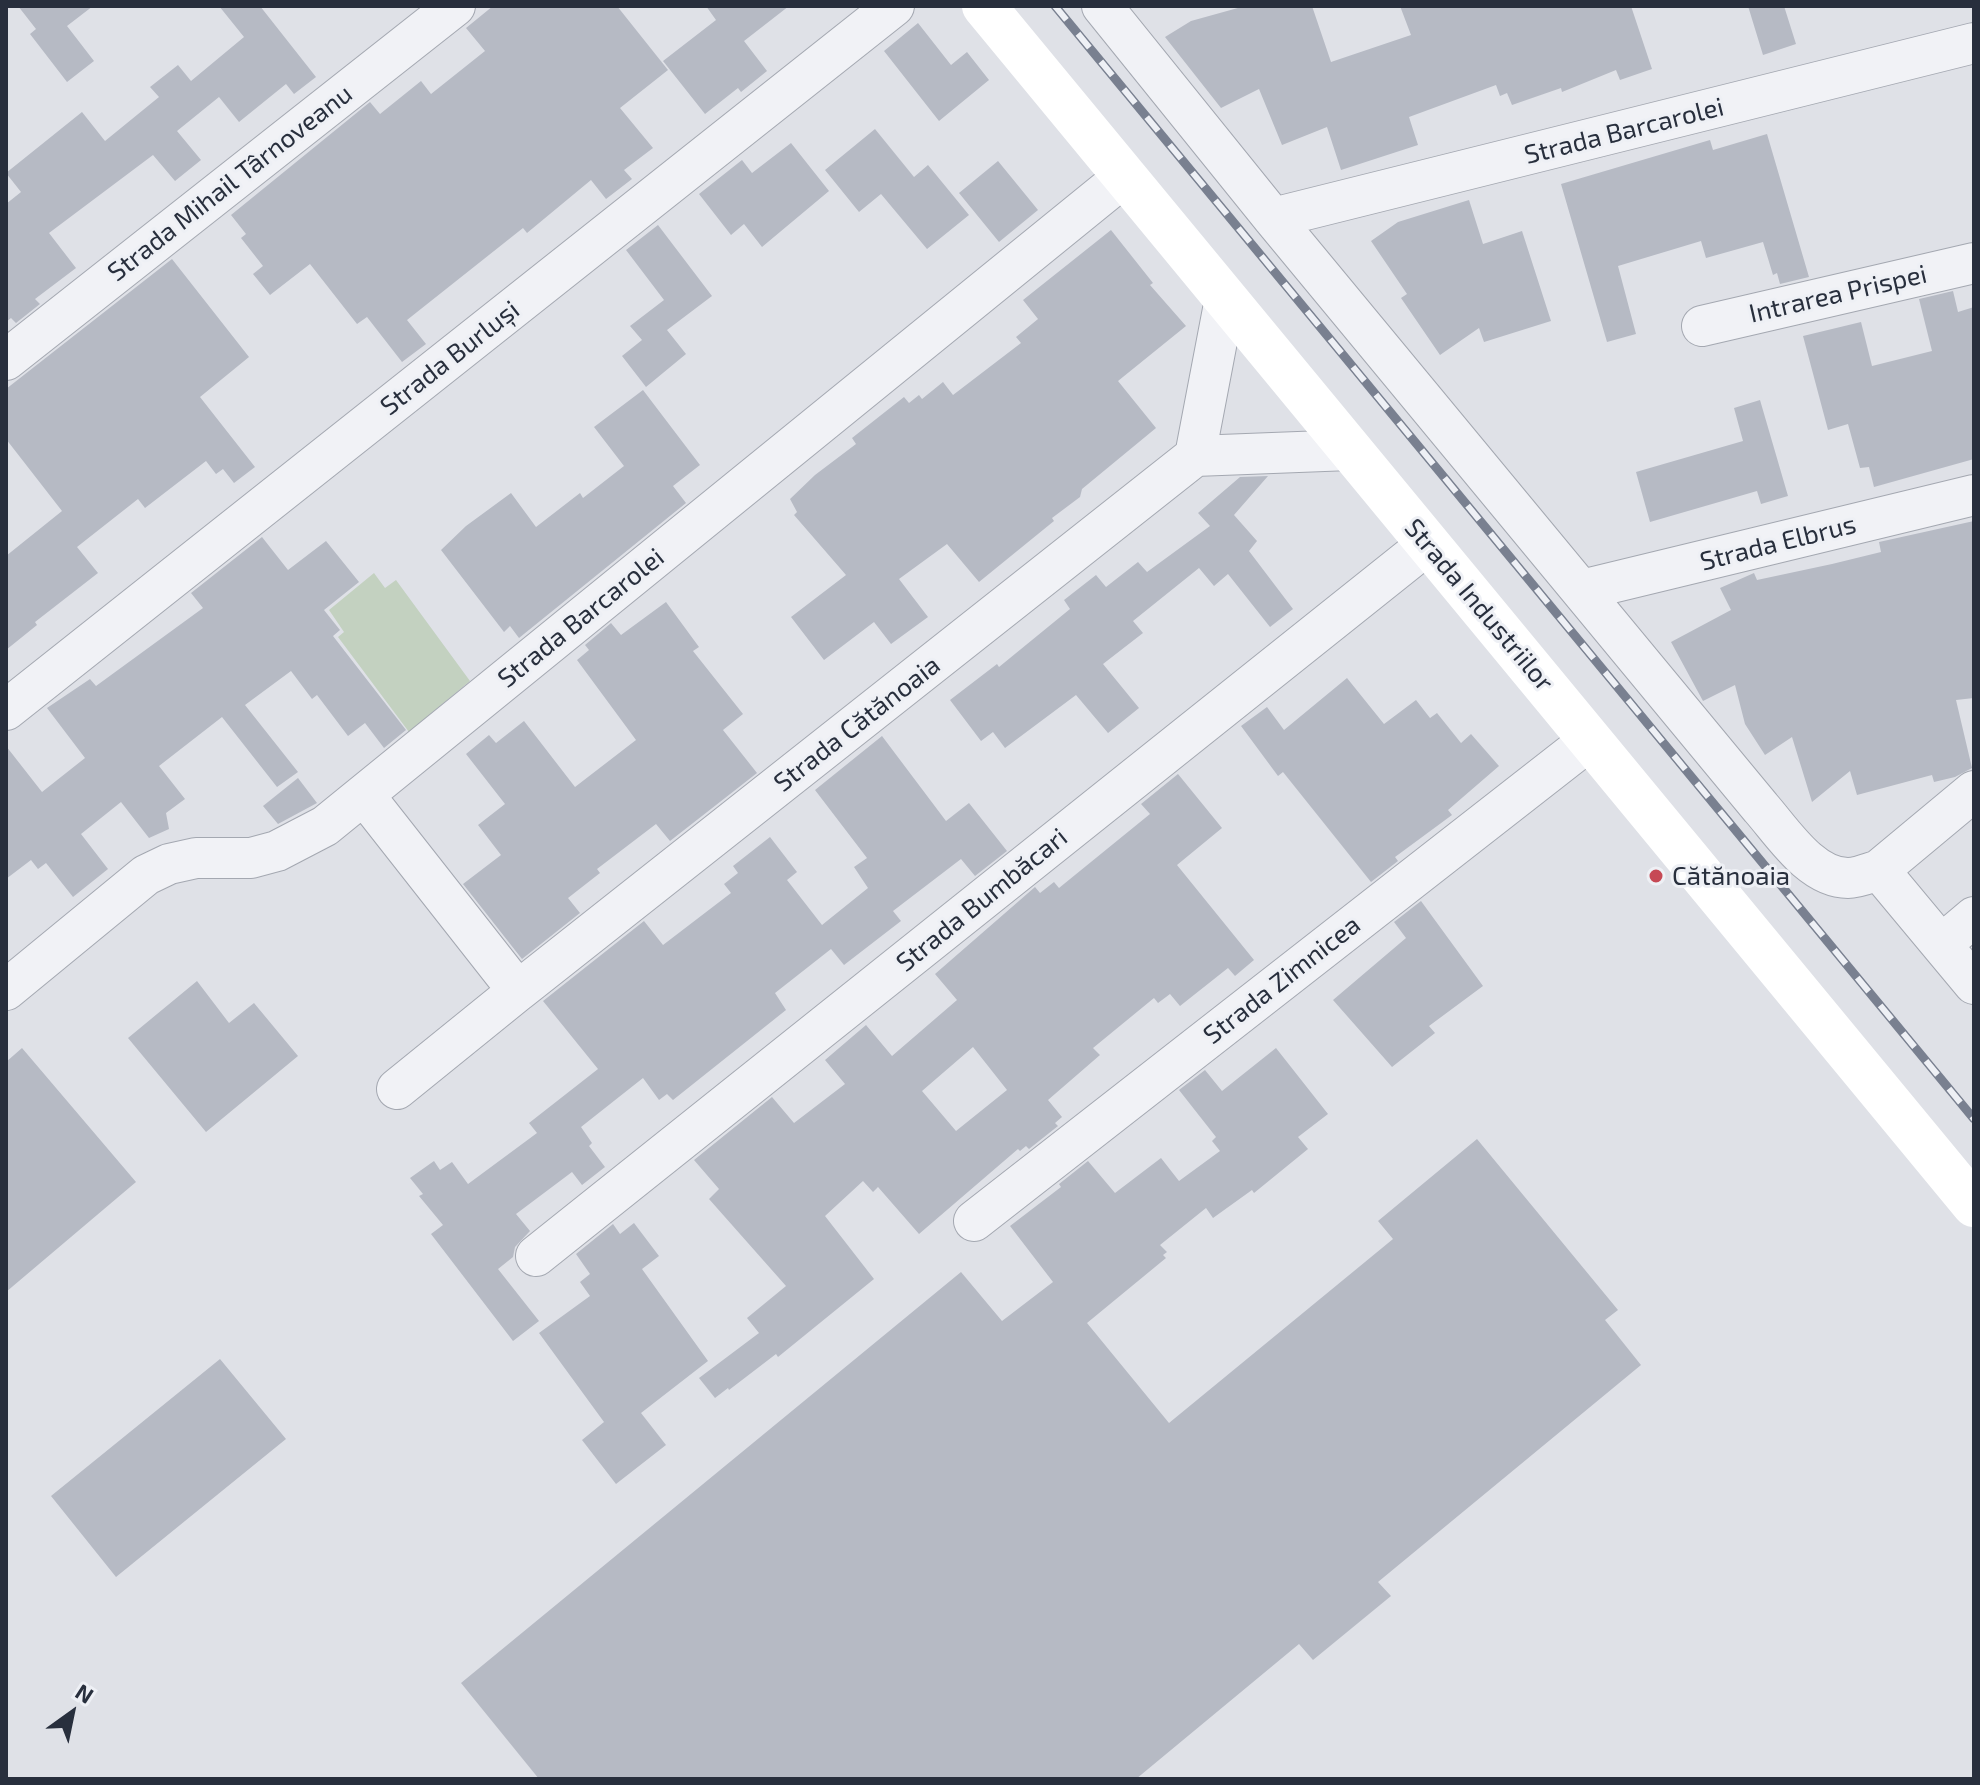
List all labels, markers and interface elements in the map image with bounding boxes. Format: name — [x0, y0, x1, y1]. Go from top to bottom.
street label: Strada Mihail Târnoveanu — [102, 78, 358, 288]
street label: Strada Barcarolei — [1521, 91, 1727, 171]
street label: Intrarea Prispei — [1746, 258, 1930, 330]
street label: Strada Burluși — [374, 294, 526, 422]
street label: Strada Elbrus — [1697, 509, 1859, 577]
street label: Strada Industriilor — [1398, 513, 1560, 697]
street label: Strada Barcarolei — [492, 542, 670, 694]
street label: Strada Cătănoaia — [768, 649, 946, 799]
street label: Strada Bumbăcari — [890, 822, 1074, 978]
place label: Cătănoaia — [1672, 860, 1790, 892]
marker: Cătănoaia — [1647, 867, 1665, 885]
street label: Strada Zimnicea — [1197, 909, 1367, 1051]
north arrow — [32, 1673, 112, 1753]
text: N — [71, 1678, 99, 1708]

